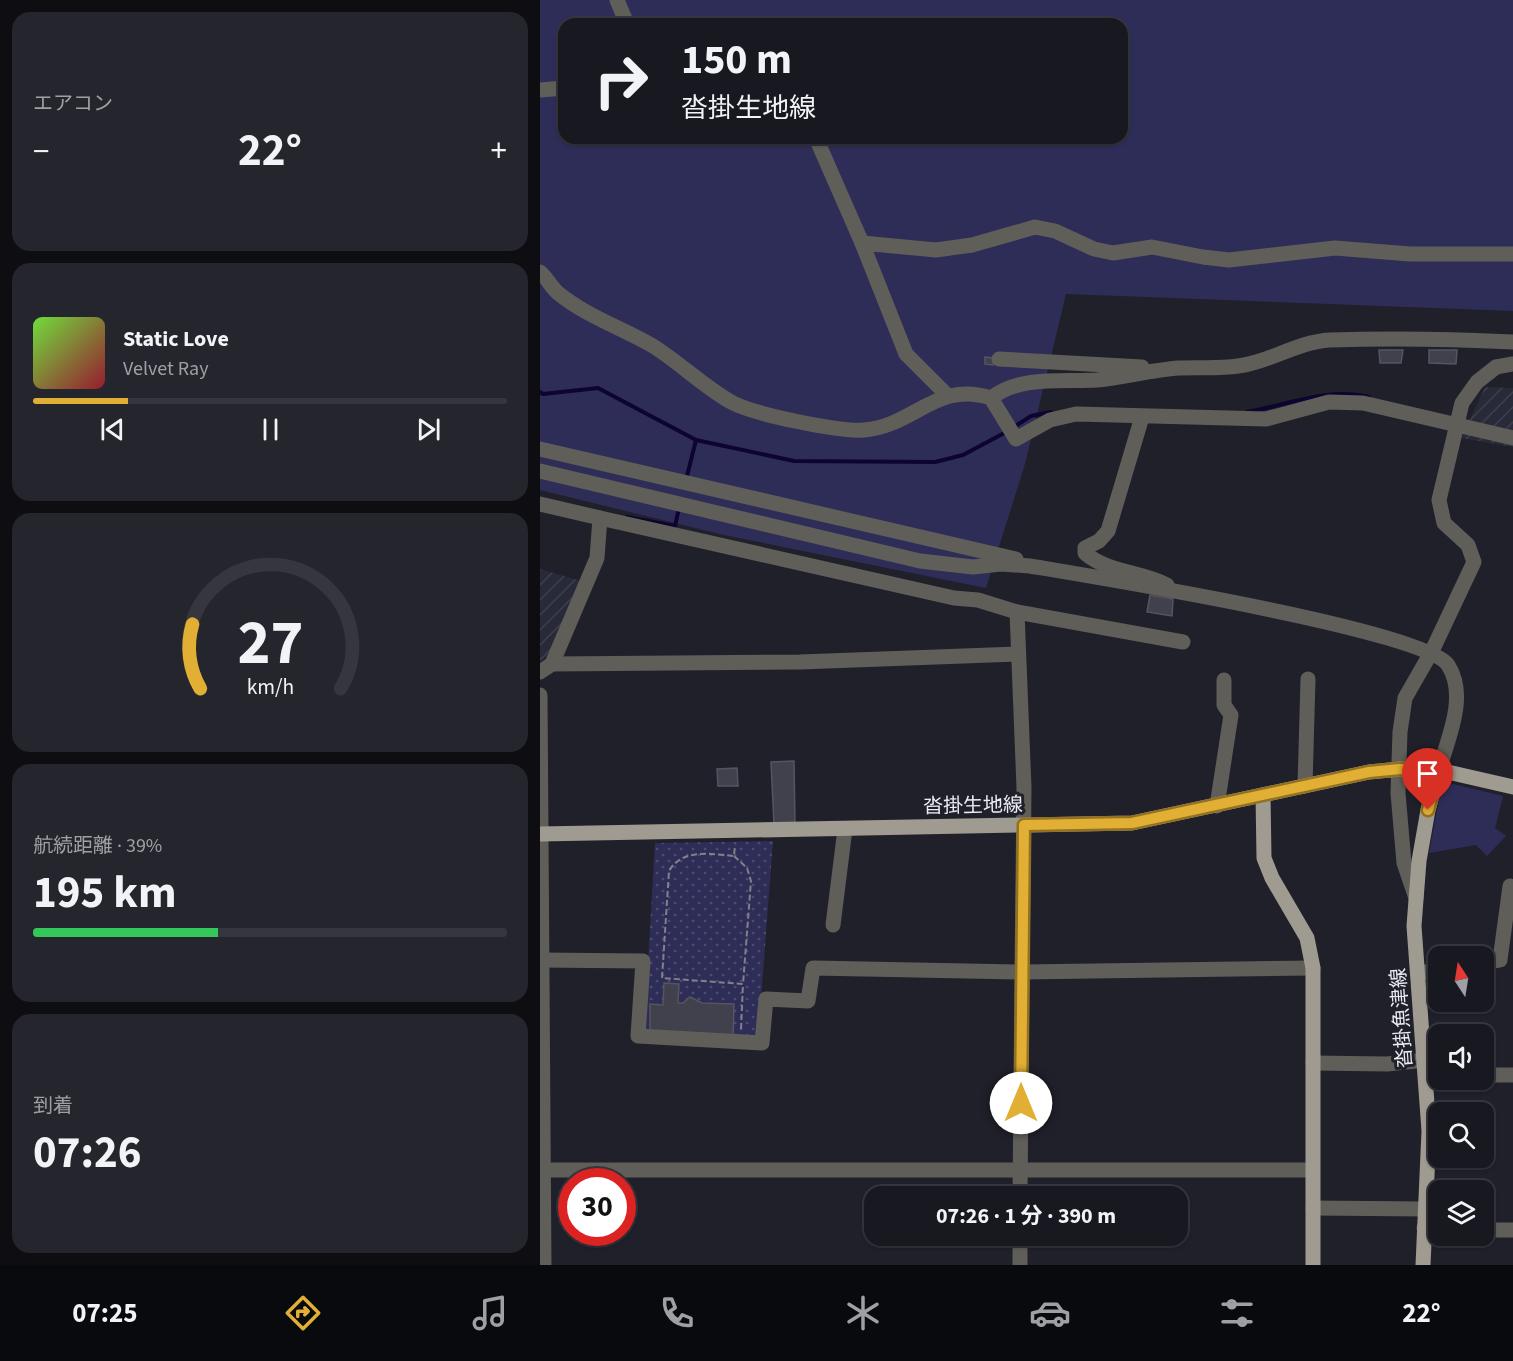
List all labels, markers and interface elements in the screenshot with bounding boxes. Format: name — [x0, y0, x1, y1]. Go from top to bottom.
text: 150 m — [681, 30, 792, 90]
icon: right — [582, 42, 660, 120]
text: 沓掛生地線 — [681, 89, 816, 128]
text: エアコン — [33, 90, 113, 118]
text: 22° — [238, 119, 302, 183]
text: − — [33, 128, 49, 175]
text: + — [491, 128, 507, 175]
text: Static Love — [123, 323, 229, 355]
text: Velvet Ray — [123, 355, 209, 383]
icon: previous — [96, 413, 129, 446]
icon: pause — [254, 413, 287, 446]
icon: next — [412, 413, 445, 446]
text: 27 — [237, 600, 303, 689]
text: km/h — [246, 673, 294, 704]
pin — [1402, 748, 1453, 810]
icon: arrive — [1411, 757, 1444, 790]
street label: 沓掛生地線 — [923, 791, 1023, 821]
text: 航続距離 · 39% — [33, 832, 162, 860]
text: 195 km — [33, 861, 177, 925]
north arrow — [1428, 946, 1494, 1012]
map controls — [1428, 946, 1494, 1246]
street label: 沓掛魚津線 — [1385, 967, 1419, 1069]
button: sound — [1428, 1024, 1494, 1090]
position arrow — [989, 1071, 1053, 1135]
text: 到着 — [33, 1092, 73, 1120]
button: search — [1428, 1102, 1494, 1168]
text: 07:26 — [33, 1121, 142, 1185]
speed limit sign: 30 — [558, 1168, 636, 1246]
button: layers — [1428, 1180, 1494, 1246]
text: 07:26 · 1 分 · 390 m — [936, 1200, 1116, 1232]
icon: directions — [282, 1292, 324, 1334]
icon: music — [469, 1292, 511, 1334]
icon: phone — [656, 1292, 698, 1334]
icon: climate — [842, 1292, 884, 1334]
icon: car — [1029, 1292, 1071, 1334]
icon: filters — [1216, 1292, 1258, 1334]
text: 07:25 — [72, 1294, 137, 1333]
text: 22° — [1402, 1294, 1441, 1333]

